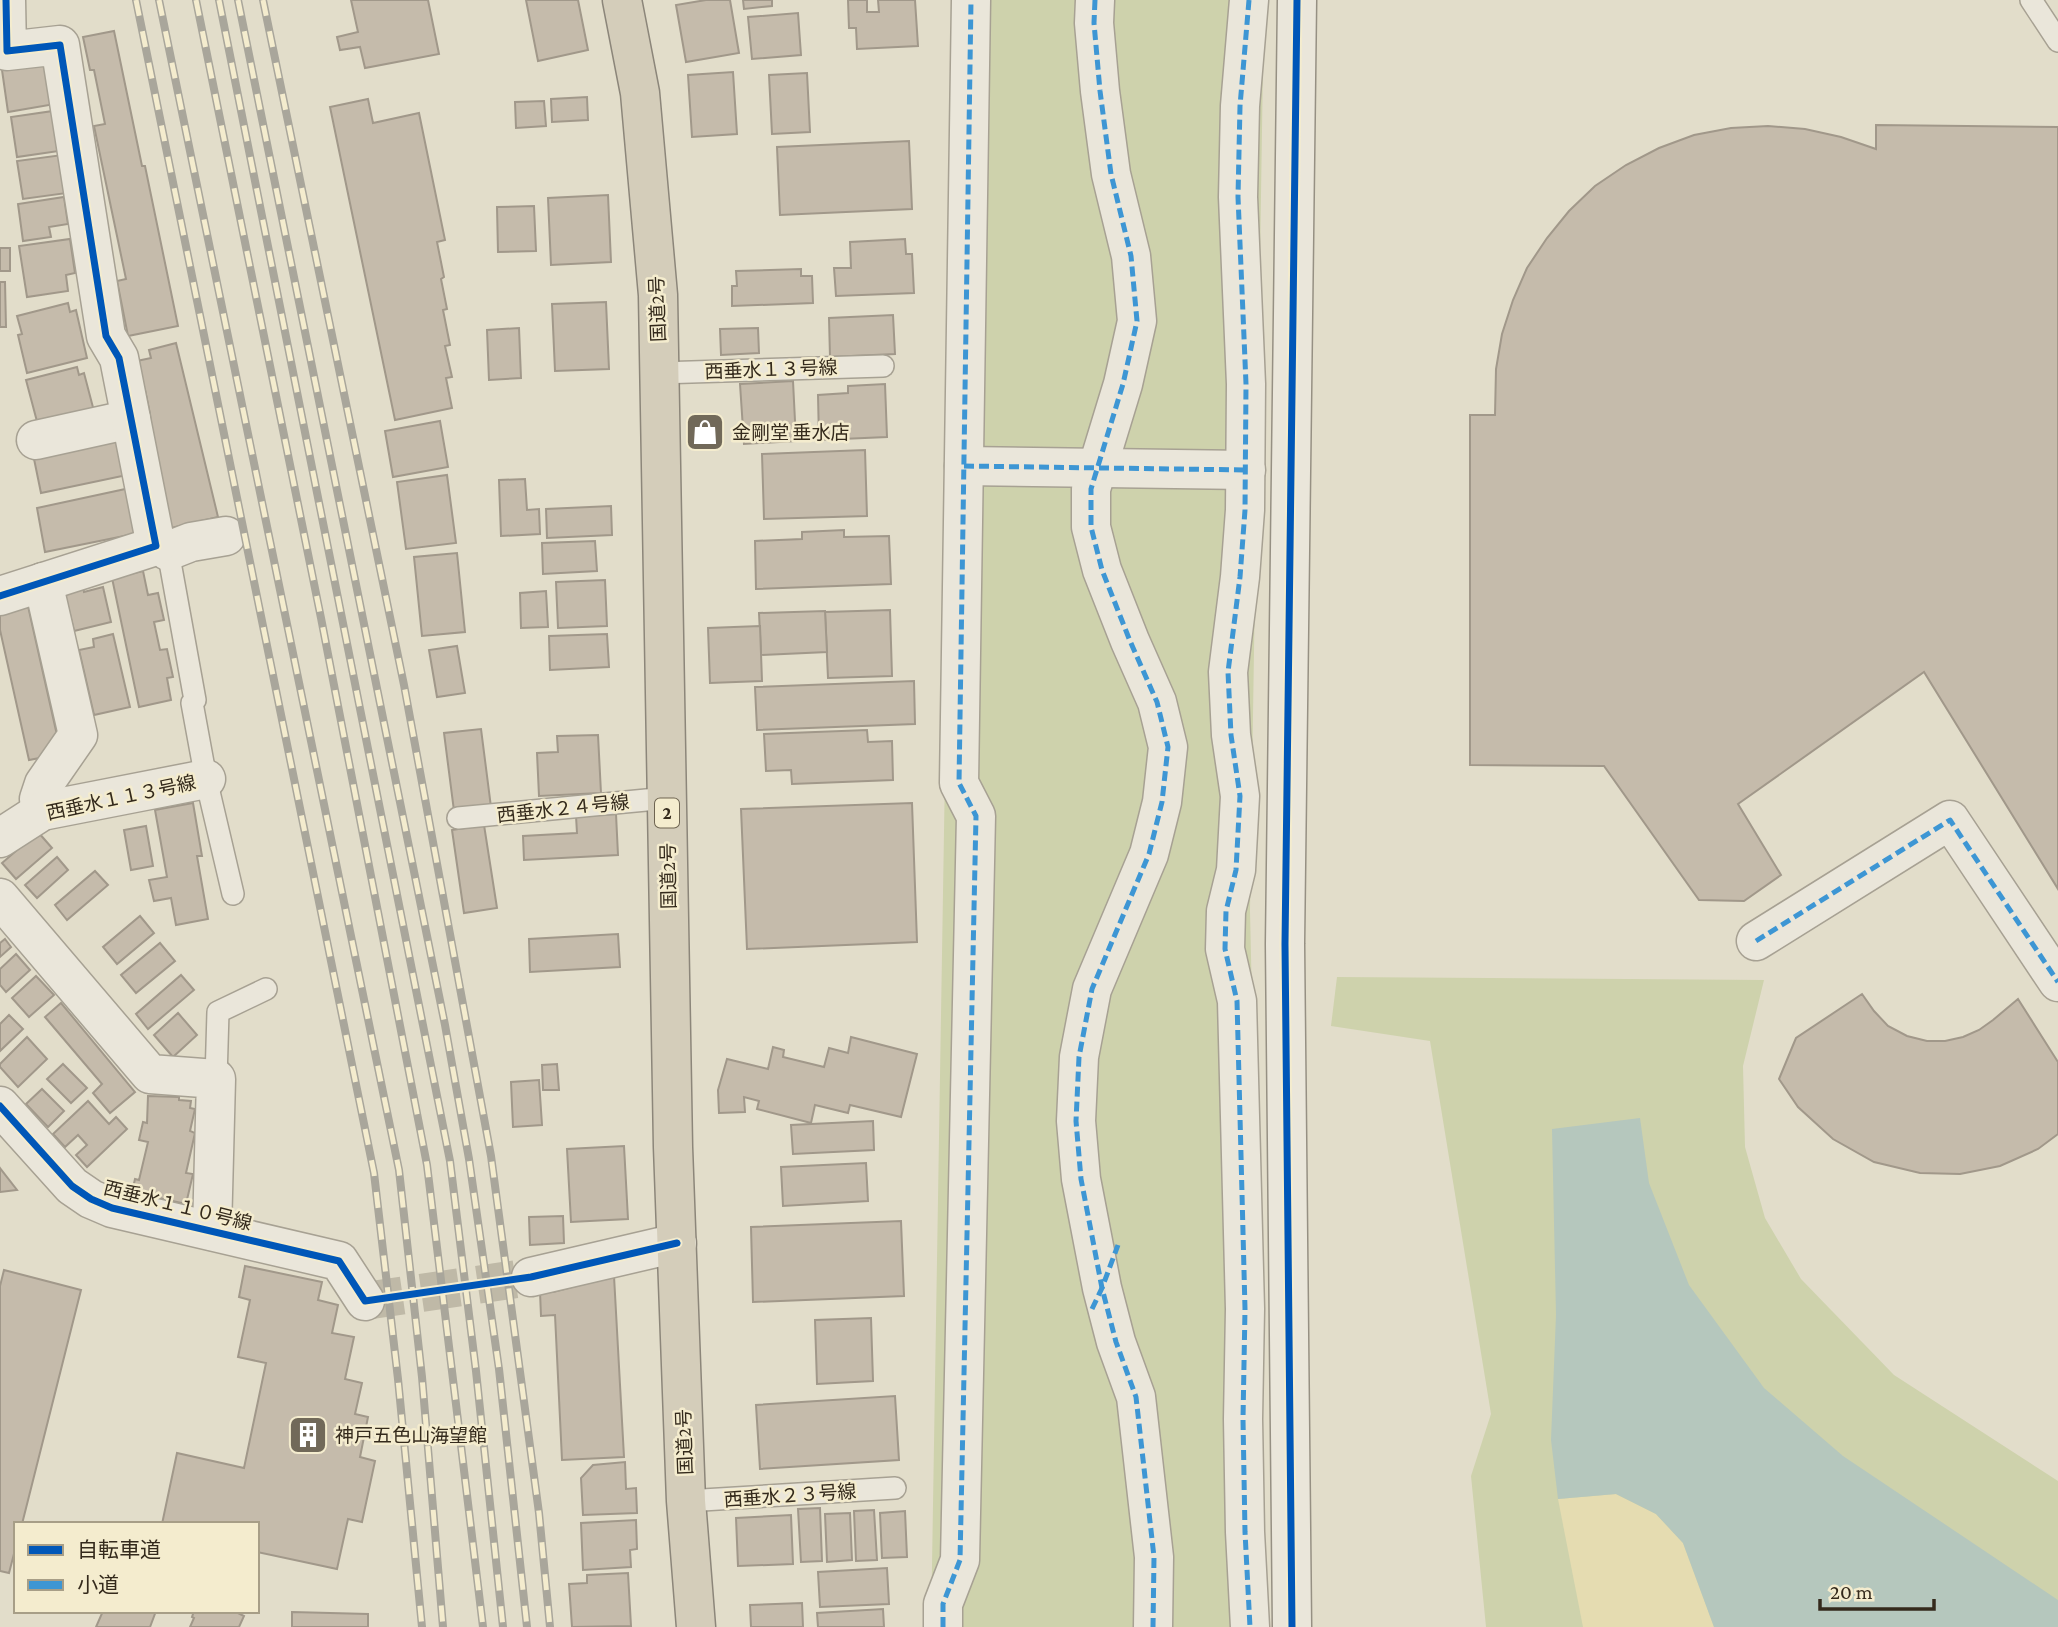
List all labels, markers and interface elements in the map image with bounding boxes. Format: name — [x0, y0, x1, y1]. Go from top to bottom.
street label: 国道2号 — [646, 276, 669, 342]
street label: 西垂水１３号線 — [704, 357, 838, 382]
shop icon: 金剛堂 垂水店 — [684, 411, 726, 453]
place label: 金剛堂 垂水店 — [732, 422, 850, 443]
street label: 西垂水１１３号線 — [45, 771, 198, 824]
street label: 西垂水２４号線 — [496, 791, 630, 826]
road number: 2 — [655, 798, 679, 828]
street label: 国道2号 — [657, 843, 680, 909]
street label: 西垂水１１０号線 — [102, 1177, 254, 1234]
street label: 国道2号 — [673, 1409, 696, 1475]
building icon: 神戸五色山海望館 — [287, 1414, 329, 1456]
place label: 神戸五色山海望館 — [335, 1425, 487, 1446]
street label: 西垂水２３号線 — [723, 1480, 857, 1511]
legend — [14, 1522, 259, 1613]
text: 自転車道 — [77, 1538, 161, 1562]
scale bar — [1820, 1568, 1934, 1612]
text: 小道 — [77, 1573, 119, 1597]
text: 20 m — [1830, 1580, 1873, 1604]

